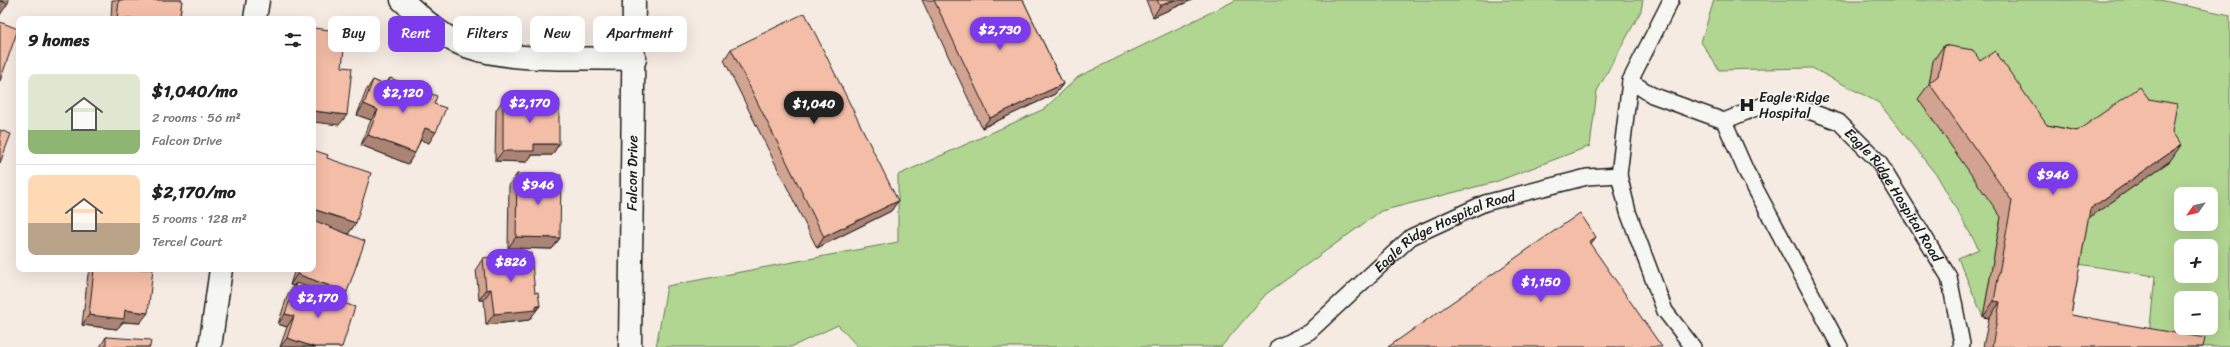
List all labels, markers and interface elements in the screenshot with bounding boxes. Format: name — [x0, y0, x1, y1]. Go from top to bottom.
chip: Buy — [328, 16, 380, 52]
chip: Rent — [388, 16, 445, 52]
chip: Filters — [453, 16, 522, 52]
chip: New — [530, 16, 585, 52]
chip: Apartment — [593, 16, 687, 52]
pin: $2,730 — [967, 17, 1033, 51]
text: $2,730 — [979, 18, 1021, 41]
text: 9 homes — [28, 25, 89, 55]
icon: filters — [282, 29, 304, 51]
text: $1,040/mo — [152, 76, 238, 106]
pin: $2,120 — [370, 80, 436, 114]
text: $2,120 — [382, 81, 424, 104]
place label: Eagle Ridge Hospital — [1759, 85, 1830, 126]
icon: home — [60, 90, 108, 138]
pin: $2,170 — [497, 90, 563, 124]
text: $2,170 — [510, 91, 550, 114]
pin: $1,040 — [781, 91, 847, 125]
text: $1,040 — [793, 92, 835, 115]
hospital icon: Eagle Ridge Hospital — [1738, 96, 1756, 114]
text: 2 rooms · 56 m² — [152, 106, 241, 129]
street label: Eagle Ridge Hospital Road — [1838, 121, 1950, 268]
text: Falcon Drive — [152, 129, 222, 152]
street label: Falcon Drive — [619, 135, 645, 211]
pin: $946 — [2029, 162, 2077, 196]
text: $946 — [2037, 163, 2069, 186]
pin: $946 — [514, 172, 562, 206]
text: $946 — [522, 173, 554, 196]
text: $2,170/mo — [152, 177, 236, 207]
street label: Eagle Ridge Hospital Road — [1367, 183, 1519, 279]
north arrow — [2174, 187, 2218, 231]
map controls — [2174, 187, 2218, 335]
icon: home — [60, 191, 108, 239]
text: 5 rooms · 128 m² — [152, 207, 247, 230]
text: Tercel Court — [152, 230, 223, 253]
button: + — [2174, 239, 2218, 283]
pin: $826 — [487, 249, 535, 283]
text: $826 — [495, 250, 527, 273]
pin: $1,150 — [1508, 269, 1574, 303]
text: $1,150 — [1521, 270, 1561, 293]
pin: $2,170 — [285, 285, 351, 319]
text: $2,170 — [298, 286, 338, 309]
button: − — [2174, 291, 2218, 335]

